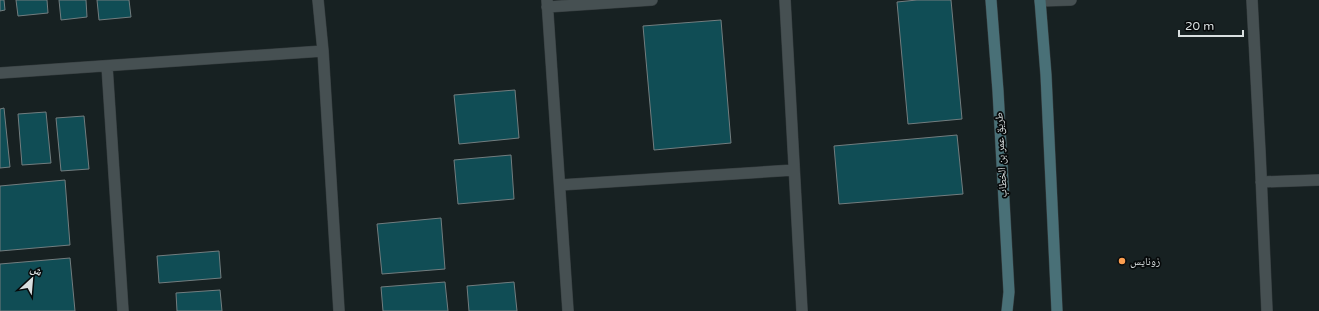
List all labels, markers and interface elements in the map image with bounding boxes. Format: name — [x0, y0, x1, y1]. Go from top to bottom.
scale bar — [1179, 12, 1243, 38]
text: 20 m — [1185, 19, 1214, 33]
street label: طريق عمر بن الخطاب — [992, 112, 1010, 198]
place label: زونايس — [1130, 255, 1160, 268]
marker: زونايس — [1117, 256, 1127, 266]
north arrow — [12, 259, 52, 299]
text: ش — [28, 262, 45, 280]

